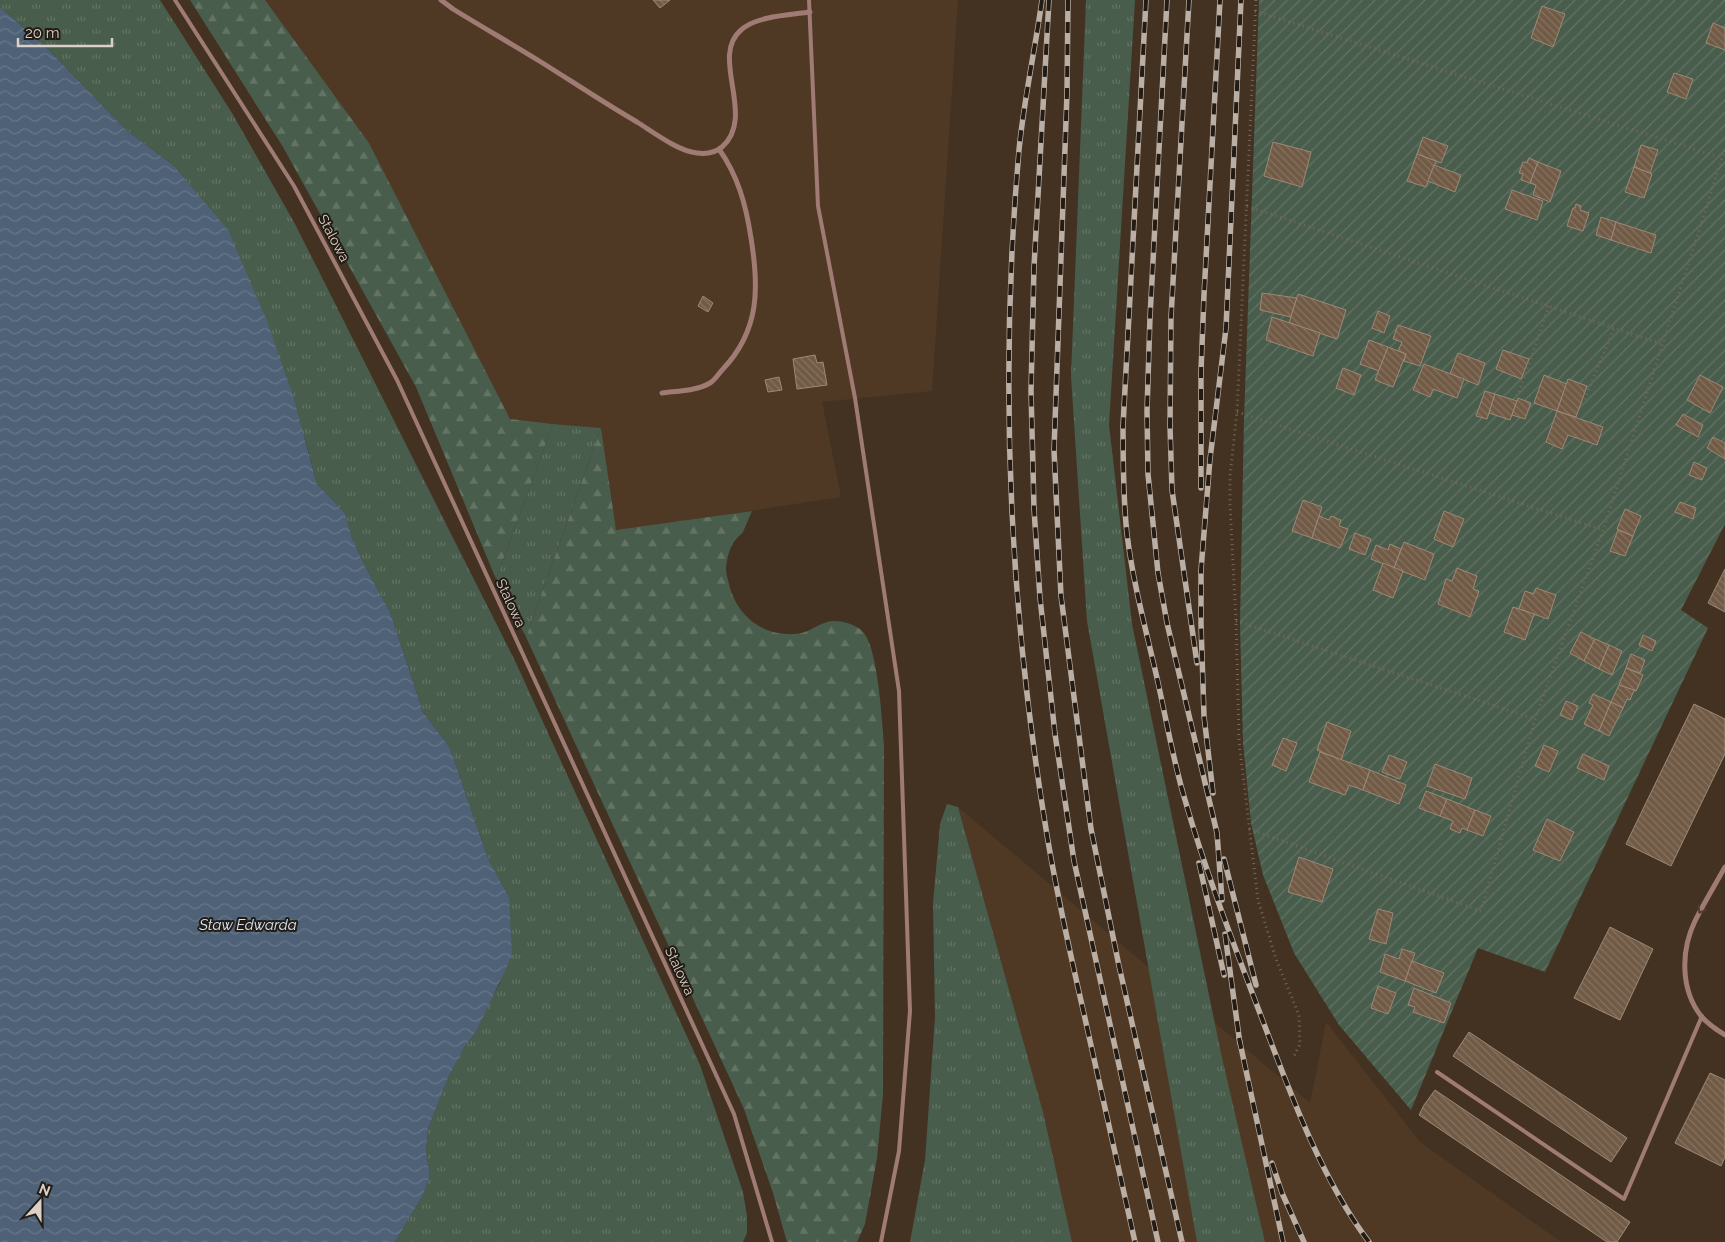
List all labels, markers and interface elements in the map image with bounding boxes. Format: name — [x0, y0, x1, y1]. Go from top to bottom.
scale bar — [18, 15, 111, 47]
text: 20 m — [25, 24, 60, 42]
street label: Stalowa — [315, 212, 353, 264]
street label: Stalowa — [493, 576, 529, 630]
one-way arrow — [1697, 904, 1707, 913]
water label: Staw Edwarda — [198, 916, 297, 934]
street label: Stalowa — [662, 944, 698, 998]
north arrow — [15, 1177, 65, 1227]
text: N — [37, 1180, 53, 1199]

